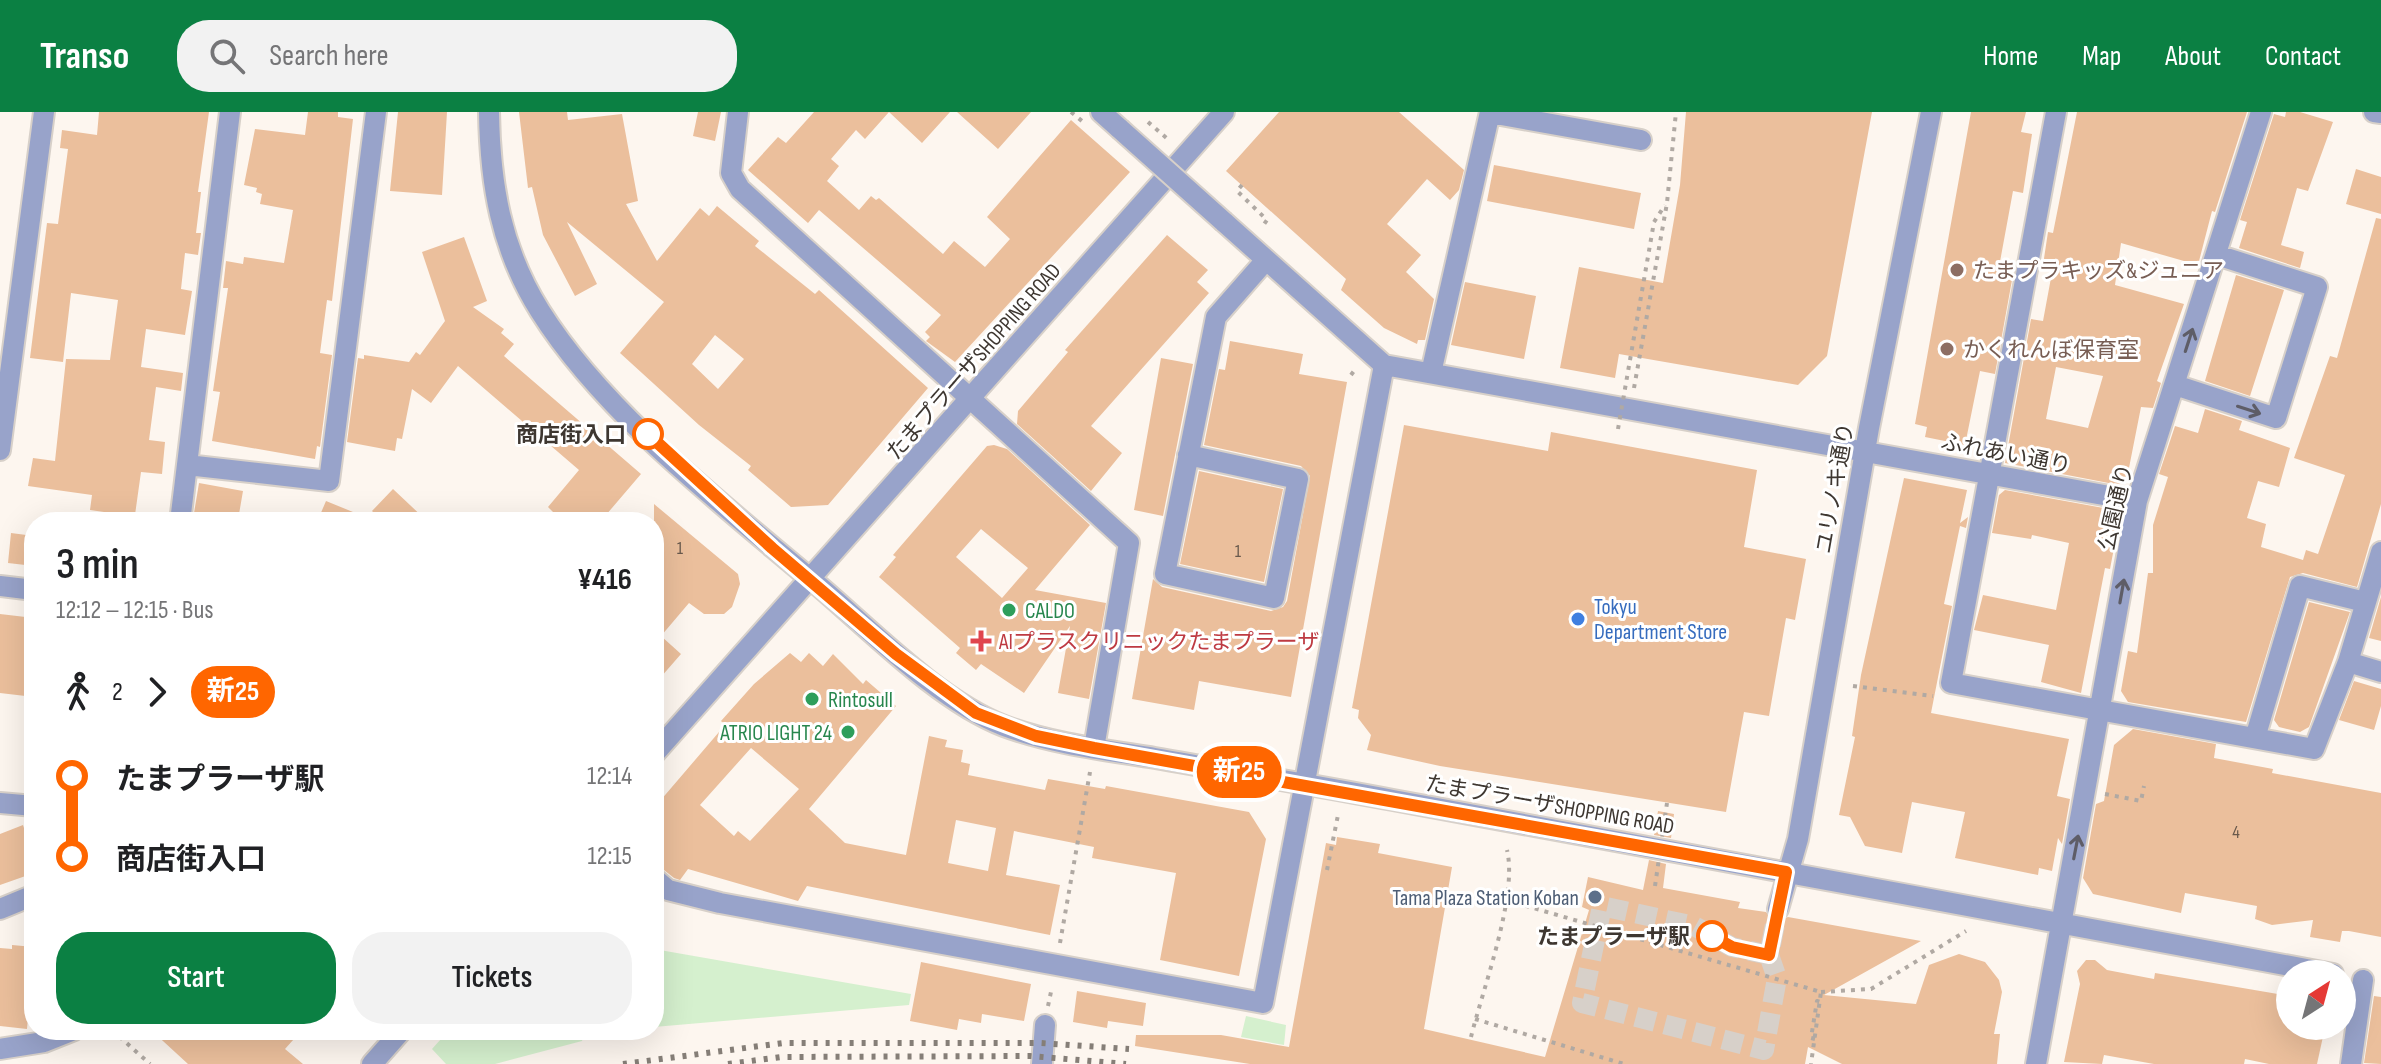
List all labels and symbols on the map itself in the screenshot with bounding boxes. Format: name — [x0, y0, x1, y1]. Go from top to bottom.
street label: たまプラーザSHOPPING ROAD — [881, 258, 1067, 466]
place label: たまプラキッズ&ジュニア — [1973, 258, 2224, 285]
marker: たまプラキッズ&ジュニア — [1948, 261, 1966, 279]
one-way arrow — [2183, 328, 2198, 353]
place label: かくれんぼ保育室 — [1963, 337, 2139, 364]
marker: かくれんぼ保育室 — [1938, 340, 1956, 358]
one-way arrow — [2236, 403, 2261, 418]
marker: 商店街入口 — [633, 419, 663, 449]
street label: ユリノキ通り — [1811, 421, 1860, 556]
place label: 商店街入口 — [516, 422, 626, 449]
street label: ふれあい通り — [1938, 429, 2073, 480]
street label: 公園通り — [2093, 461, 2140, 553]
house number: 1 — [677, 538, 684, 559]
house number: 1 — [1235, 541, 1242, 562]
one-way arrow — [2116, 579, 2131, 604]
place label: Tokyu Department Store — [1594, 594, 1727, 646]
place label: CALDO — [1025, 598, 1075, 625]
marker: CALDO — [1000, 601, 1018, 619]
marker: Tokyu Department Store — [1569, 610, 1587, 628]
place label: AIプラスクリニックたまプラーザ — [998, 629, 1319, 656]
marker: AIプラスクリニックたまプラーザ — [970, 630, 992, 652]
place label: Rintosull — [828, 687, 893, 714]
marker: Rintosull — [803, 690, 821, 708]
place label: ATRIO LIGHT 24 — [719, 720, 832, 747]
marker: ATRIO LIGHT 24 — [839, 723, 857, 741]
line badge: 新25 — [1193, 746, 1285, 798]
street label: たまプラーザSHOPPING ROAD — [1423, 770, 1676, 841]
house number: 4 — [2232, 822, 2240, 843]
one-way arrow — [2069, 835, 2084, 860]
place label: Tama Plaza Station Koban — [1392, 885, 1579, 912]
marker: Tama Plaza Station Koban — [1586, 888, 1604, 906]
marker: たまプラーザ駅 — [1697, 921, 1727, 951]
place label: たまプラーザ駅 — [1537, 924, 1690, 951]
north arrow — [2276, 960, 2356, 1040]

